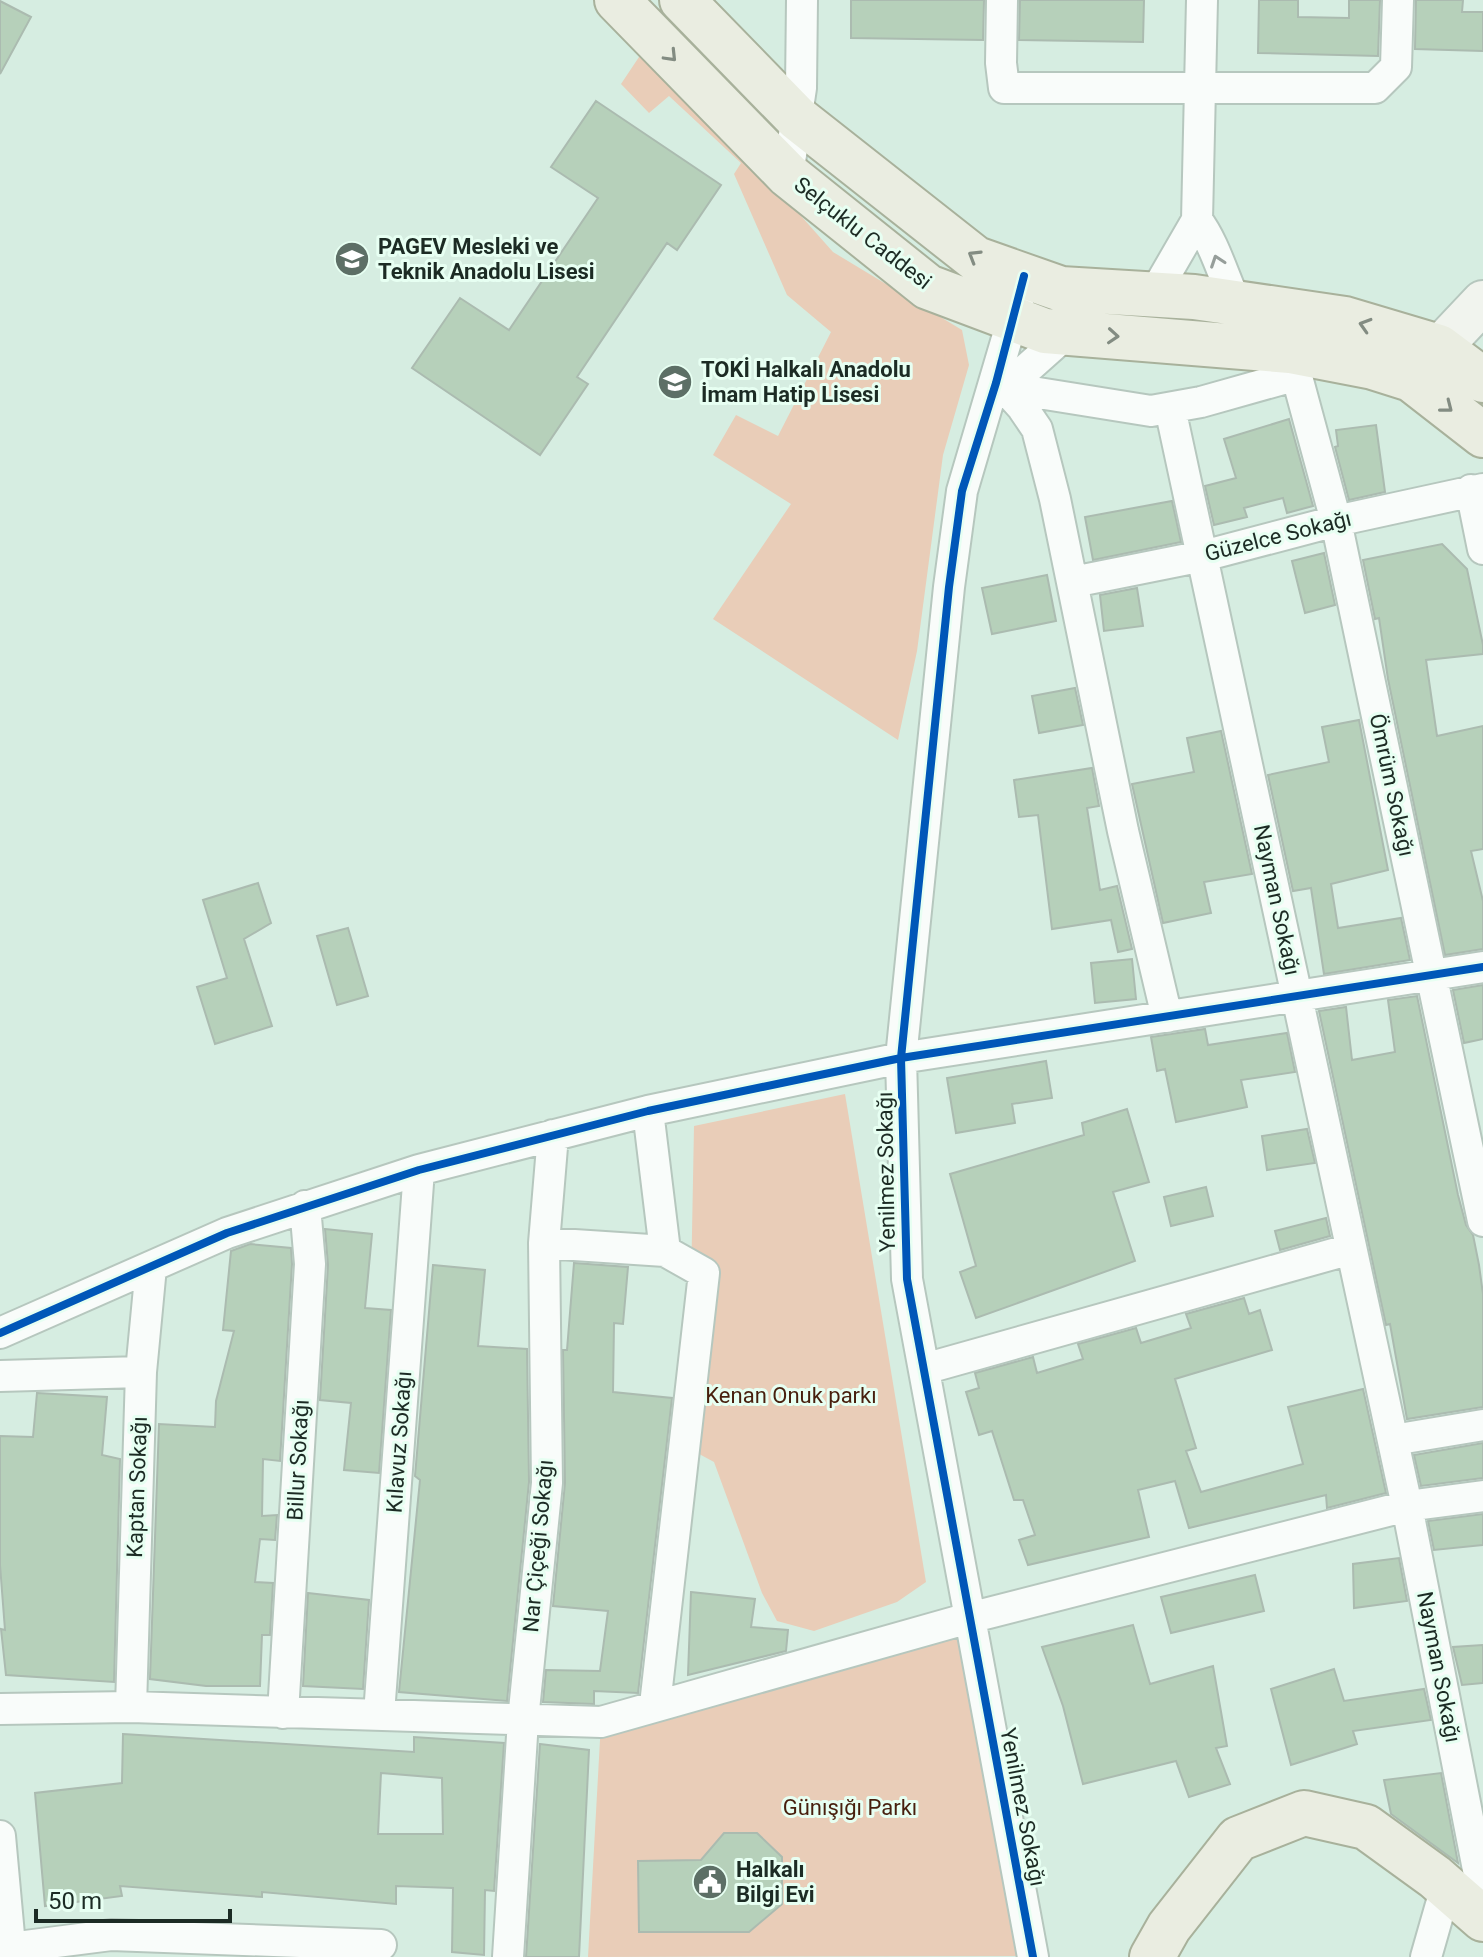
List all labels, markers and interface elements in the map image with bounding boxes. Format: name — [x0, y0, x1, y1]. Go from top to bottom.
one-way arrow — [662, 47, 676, 61]
street label: Selçuklu Caddesi — [789, 172, 937, 294]
place label: PAGEV Mesleki ve Teknik Anadolu Lisesi — [378, 234, 595, 284]
school or university icon: PAGEV Mesleki ve Teknik Anadolu Lisesi — [333, 240, 371, 278]
one-way arrow — [968, 250, 983, 266]
one-way arrow — [1211, 255, 1227, 269]
one-way arrow — [1358, 318, 1372, 334]
one-way arrow — [1107, 327, 1120, 344]
place label: TOKİ Halkalı Anadolu İmam Hatip Lisesi — [701, 357, 911, 407]
school or university icon: TOKİ Halkalı Anadolu İmam Hatip Lisesi — [656, 363, 694, 401]
one-way arrow — [1438, 397, 1453, 411]
street label: Güzelce Sokağı — [1202, 506, 1354, 566]
street label: Ömrüm Sokağı — [1365, 711, 1419, 859]
street label: Nayman Sokağı — [1249, 822, 1305, 978]
street label: Yenilmez Sokağı — [872, 1091, 900, 1253]
street label: Kılavuz Sokağı — [382, 1370, 416, 1514]
park label: Kenan Onuk parkı — [705, 1383, 877, 1408]
street label: Billur Sokağı — [282, 1399, 314, 1521]
street label: Kaptan Sokağı — [122, 1416, 152, 1558]
street label: Nar Çiçeği Sokağı — [518, 1459, 558, 1633]
street label: Nayman Sokağı — [1412, 1589, 1466, 1745]
street label: Yenilmez Sokağı — [995, 1726, 1051, 1888]
park label: Günışığı Parkı — [783, 1795, 917, 1820]
place label: Halkalı Bilgi Evi — [736, 1857, 815, 1907]
public building icon: Halkalı Bilgi Evi — [691, 1863, 729, 1901]
scale bar — [36, 1873, 230, 1923]
text: 50 m — [48, 1887, 102, 1915]

